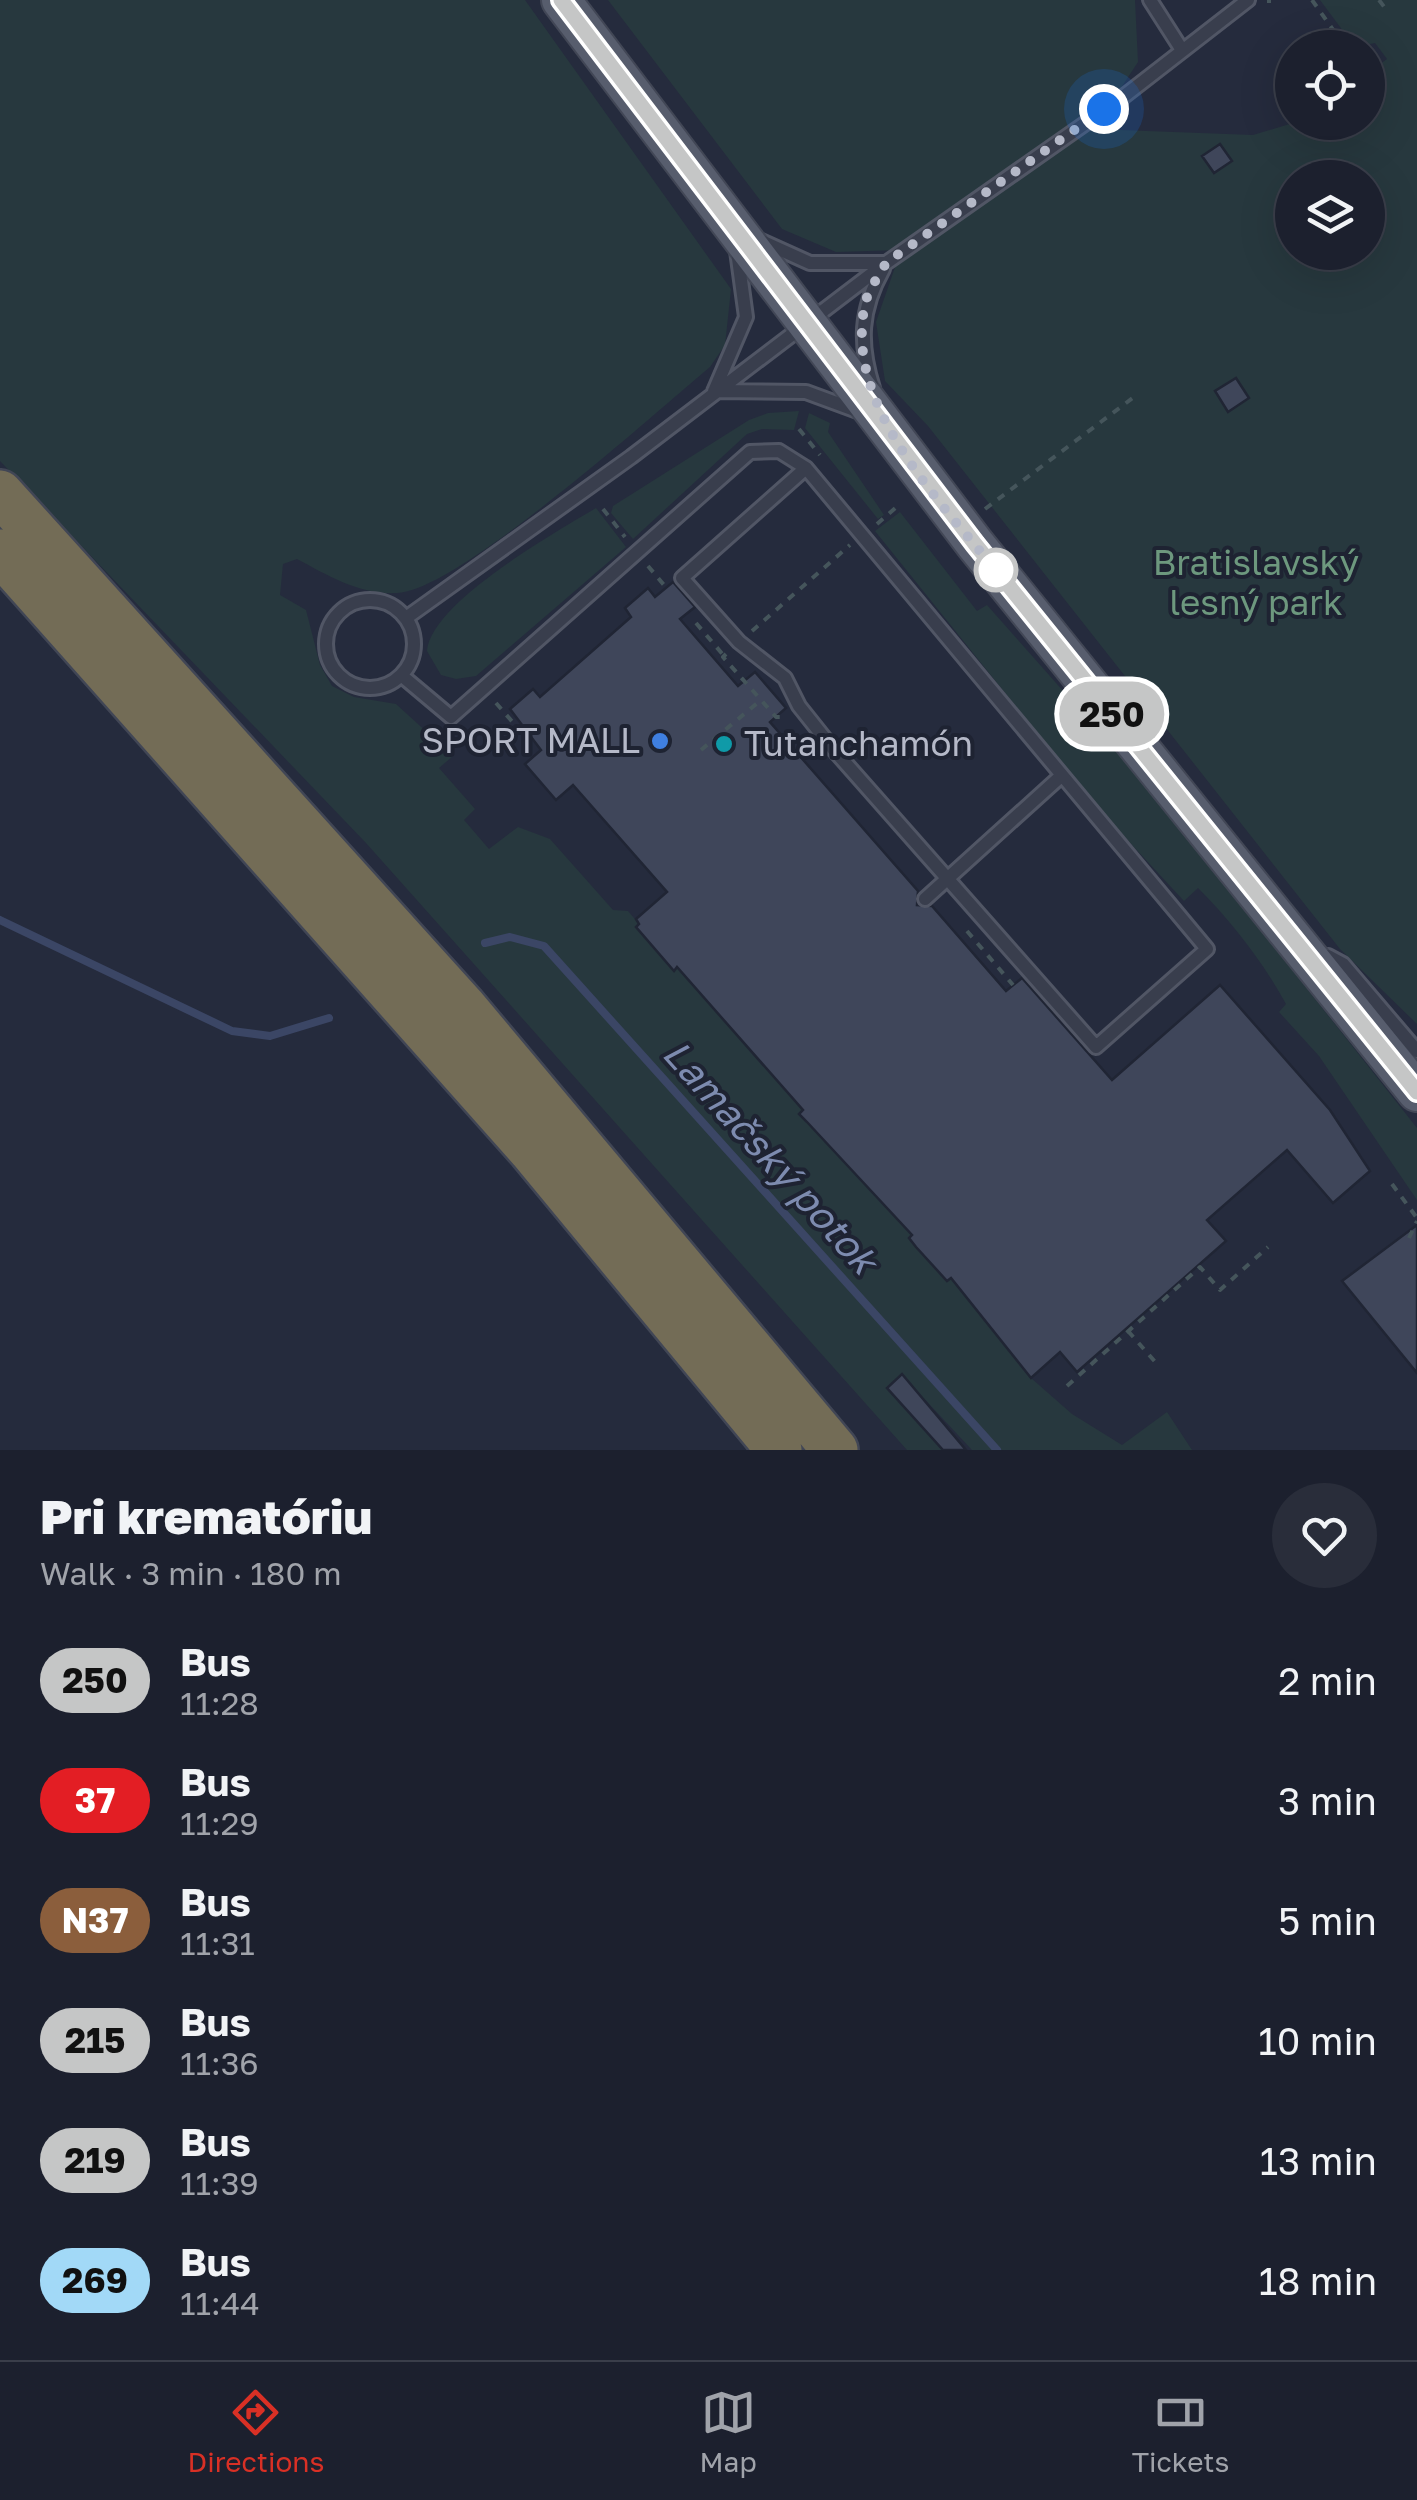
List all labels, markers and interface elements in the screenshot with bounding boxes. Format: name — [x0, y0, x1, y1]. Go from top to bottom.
map controls — [1275, 30, 1385, 270]
button: locate — [1275, 30, 1385, 140]
your location — [1079, 84, 1129, 134]
button: layers — [1275, 160, 1385, 270]
park label: Bratislavský lesný park — [1153, 541, 1359, 623]
unlabelled marker — [975, 549, 1017, 591]
line badge: 250 — [1054, 682, 1170, 746]
text: 250 — [1079, 693, 1145, 735]
place label: SPORT MALL — [421, 719, 640, 761]
place label: Tutanchamón — [744, 722, 973, 764]
marker: SPORT MALL — [649, 730, 671, 752]
marker: Tutanchamón — [713, 733, 735, 755]
water label: Lamačský potok — [655, 1030, 890, 1284]
button: heart — [1272, 1483, 1377, 1588]
text: Pri krematóriu — [40, 1487, 372, 1545]
text: Walk · 3 min · 180 m — [40, 1554, 342, 1592]
text: Bus — [180, 1639, 251, 1684]
text: 2 min — [1278, 1658, 1377, 1703]
text: 250 — [62, 1659, 128, 1701]
text: 11:28 — [180, 1684, 259, 1722]
text: Bus — [180, 1759, 251, 1804]
text: 3 min — [1278, 1778, 1377, 1823]
text: 37 — [75, 1779, 115, 1821]
text: 11:29 — [180, 1804, 259, 1842]
text: Bus — [180, 1879, 251, 1924]
text: 5 min — [1278, 1898, 1377, 1943]
text: N37 — [61, 1899, 129, 1941]
text: 11:31 — [180, 1924, 255, 1962]
text: Bus — [180, 1999, 251, 2044]
text: 10 min — [1258, 2018, 1377, 2063]
text: 215 — [65, 2019, 125, 2061]
text: 11:36 — [180, 2044, 259, 2082]
text: Bus — [180, 2119, 251, 2164]
text: 13 min — [1260, 2138, 1377, 2183]
text: 219 — [64, 2139, 126, 2181]
text: 11:39 — [180, 2164, 259, 2202]
text: Bus — [180, 2239, 251, 2284]
text: 18 min — [1259, 2258, 1377, 2303]
text: 269 — [62, 2259, 128, 2301]
text: 11:44 — [180, 2284, 260, 2322]
tab: Directions — [188, 2385, 324, 2478]
tab: Map — [700, 2385, 757, 2478]
tab: Tickets — [1132, 2385, 1229, 2478]

